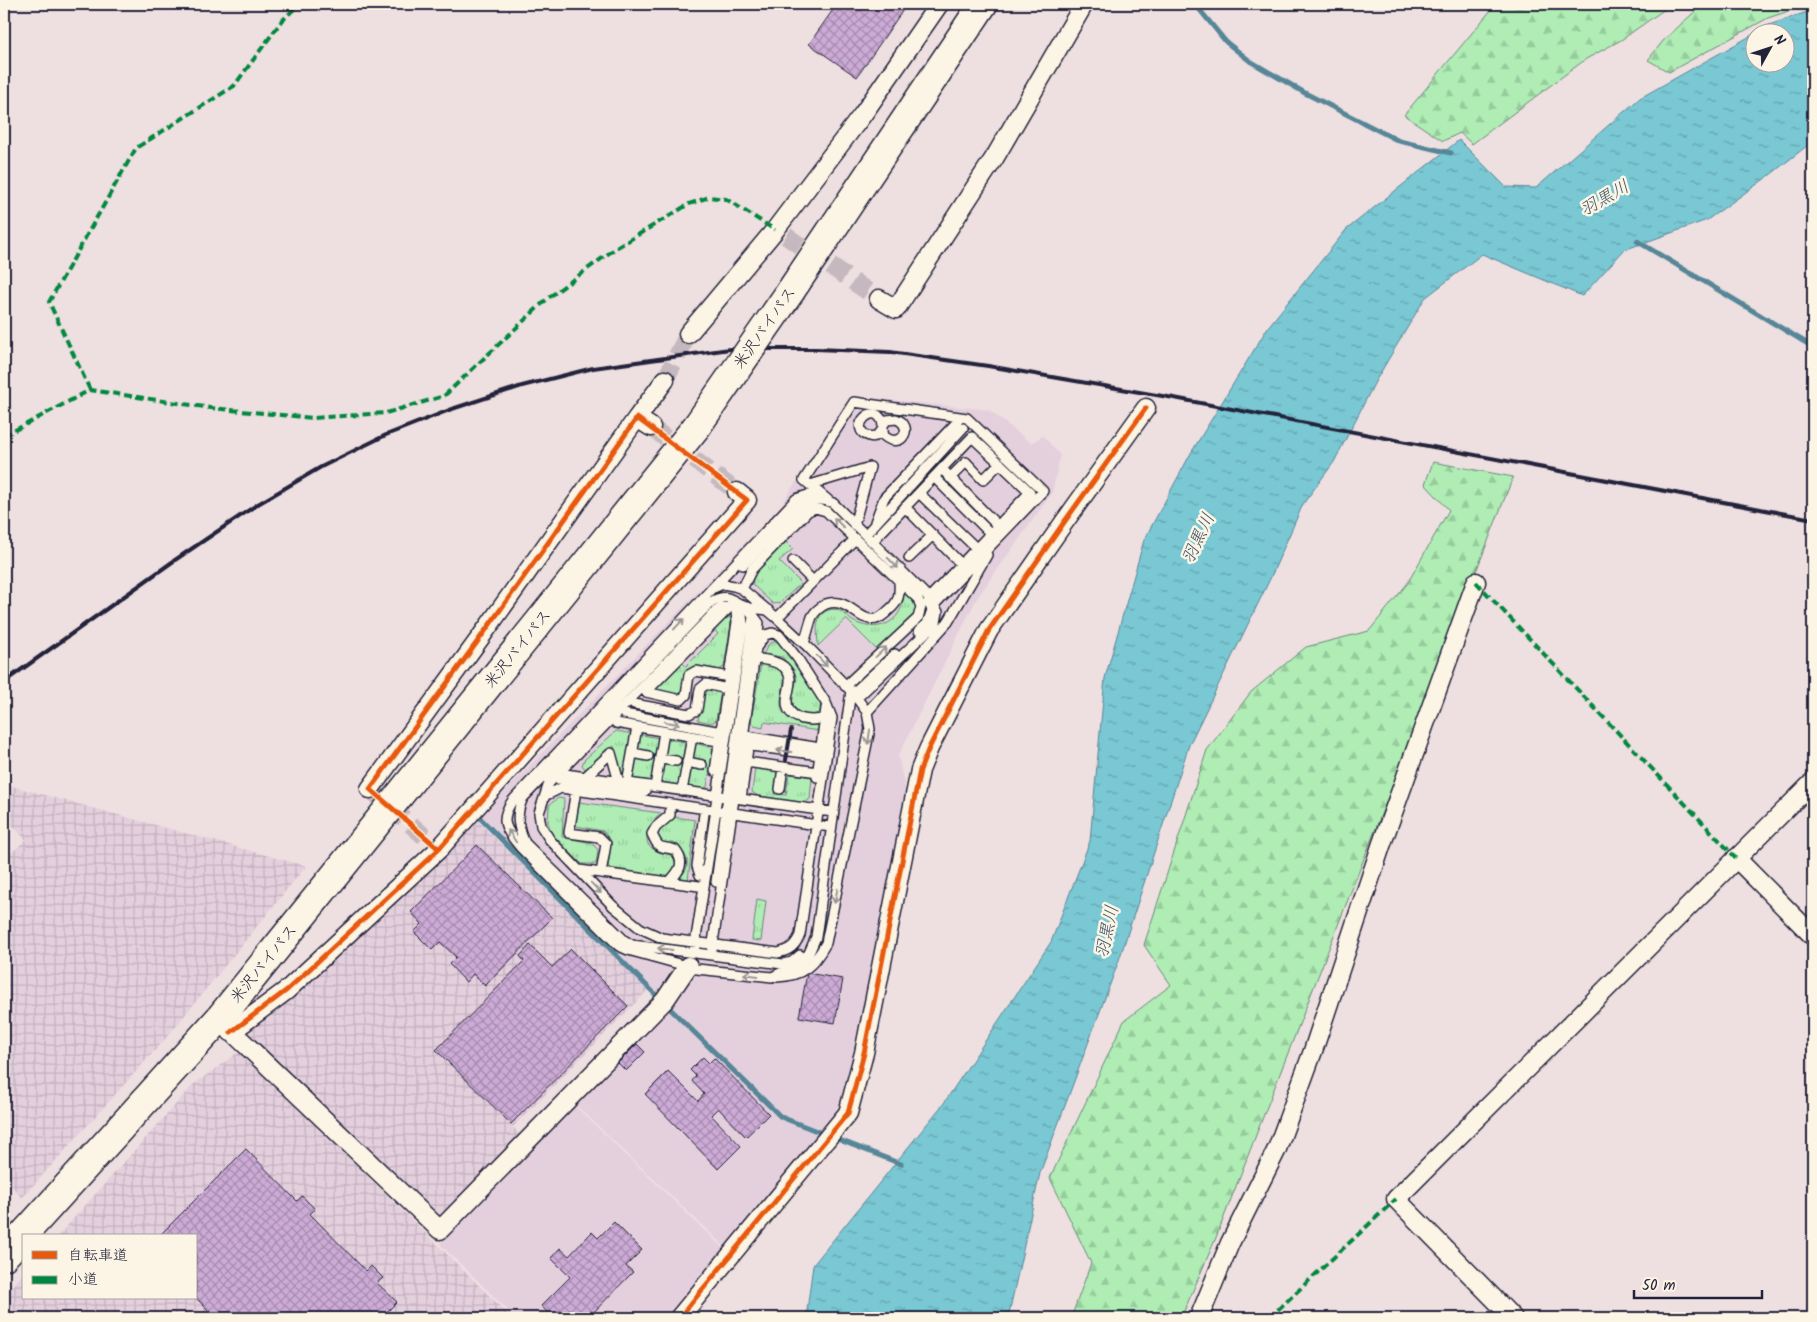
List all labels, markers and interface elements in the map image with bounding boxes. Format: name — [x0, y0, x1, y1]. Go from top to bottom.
north arrow — [1744, 22, 1794, 72]
text: N — [1768, 30, 1791, 51]
water label: 羽黒川 — [1574, 173, 1636, 225]
street label: 米沢バイパス — [727, 282, 803, 374]
water label: 羽黒川 — [1174, 508, 1224, 570]
one-way arrow — [833, 517, 845, 530]
one-way arrow — [886, 557, 899, 569]
street label: 米沢バイパス — [478, 604, 558, 694]
one-way arrow — [673, 618, 685, 631]
one-way arrow — [875, 647, 888, 658]
one-way arrow — [816, 655, 828, 668]
one-way arrow — [664, 718, 680, 728]
one-way arrow — [864, 729, 874, 745]
one-way arrow — [776, 746, 792, 756]
one-way arrow — [506, 829, 517, 843]
one-way arrow — [590, 882, 602, 894]
one-way arrow — [831, 888, 840, 904]
water label: 羽黒川 — [1088, 903, 1128, 961]
street label: 米沢バイパス — [224, 919, 304, 1009]
one-way arrow — [658, 944, 674, 954]
one-way arrow — [743, 970, 759, 980]
legend — [22, 1234, 198, 1300]
text: 自転車道 — [68, 1244, 128, 1268]
scale bar — [1634, 1267, 1762, 1299]
text: 小道 — [68, 1268, 98, 1292]
text: 50 m — [1642, 1274, 1676, 1298]

